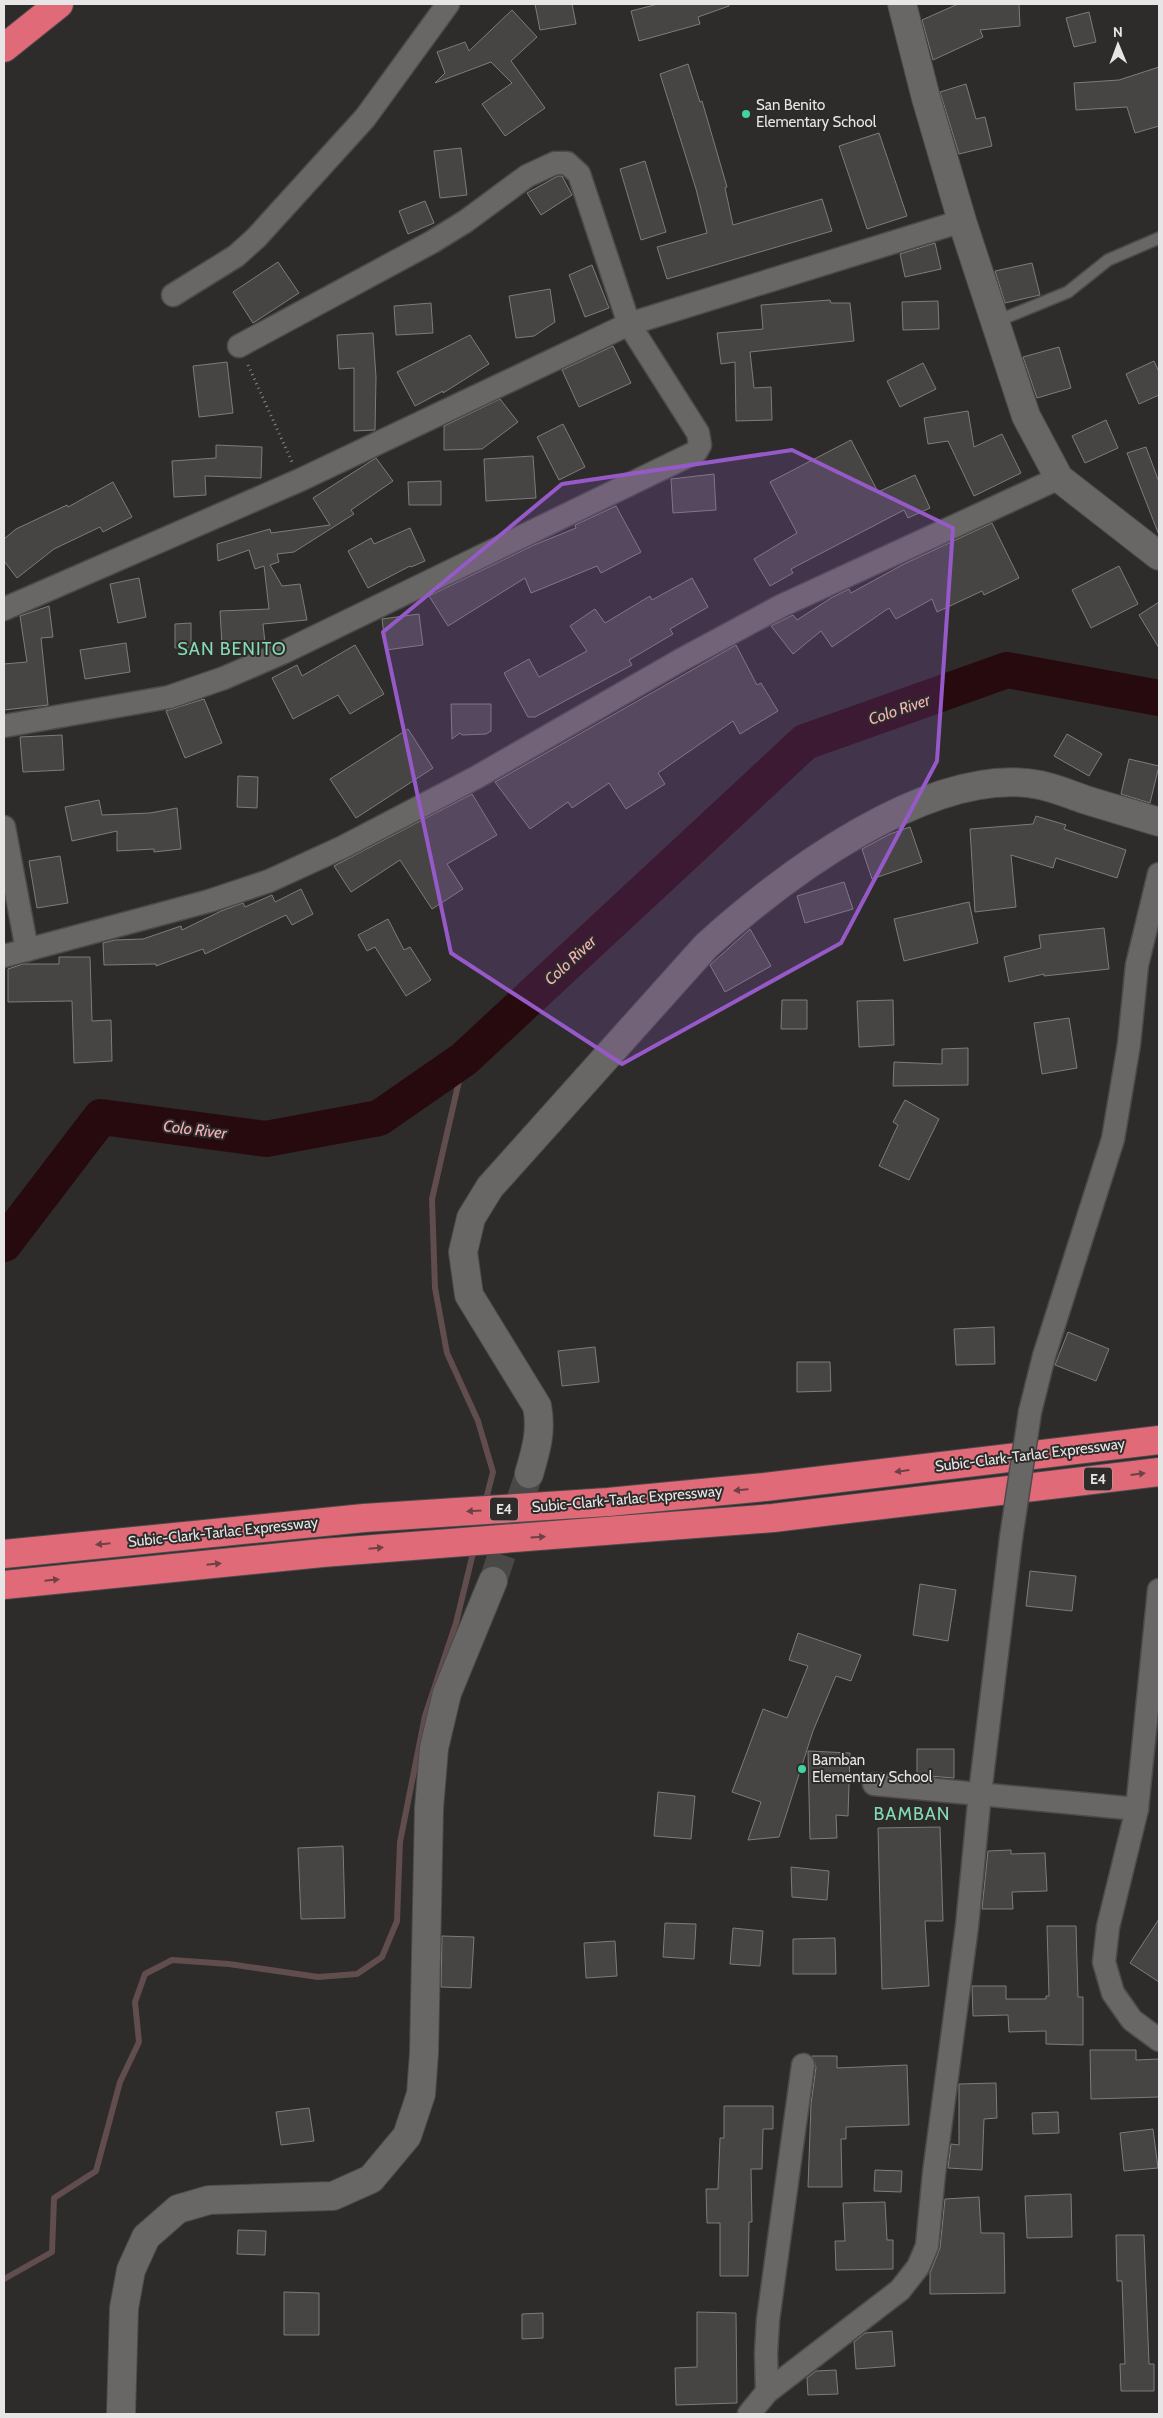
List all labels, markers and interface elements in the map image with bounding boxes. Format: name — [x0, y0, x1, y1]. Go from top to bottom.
north arrow — [1093, 20, 1143, 70]
text: N — [1113, 23, 1123, 41]
place label: San Benito Elementary School — [756, 96, 877, 131]
marker: San Benito Elementary School — [740, 108, 752, 120]
district label: SAN BENITO — [177, 638, 287, 660]
water label: Colo River — [866, 690, 933, 729]
water label: Colo River — [541, 931, 601, 989]
water label: Colo River — [162, 1116, 229, 1143]
street label: Subic-Clark-Tarlac Expressway — [934, 1434, 1126, 1476]
one-way arrow — [894, 1467, 910, 1475]
road number: E4 — [1084, 1468, 1112, 1490]
one-way arrow — [1130, 1470, 1146, 1478]
street label: Subic-Clark-Tarlac Expressway — [531, 1482, 723, 1516]
one-way arrow — [733, 1486, 749, 1494]
road number: E4 — [490, 1498, 518, 1520]
one-way arrow — [466, 1507, 482, 1515]
street label: Subic-Clark-Tarlac Expressway — [127, 1513, 319, 1551]
one-way arrow — [530, 1532, 546, 1540]
one-way arrow — [95, 1540, 111, 1548]
one-way arrow — [368, 1544, 384, 1552]
one-way arrow — [206, 1559, 222, 1567]
one-way arrow — [45, 1576, 61, 1584]
place label: Bamban Elementary School — [812, 1751, 933, 1786]
marker: Bamban Elementary School — [796, 1763, 808, 1775]
district label: BAMBAN — [874, 1803, 950, 1825]

